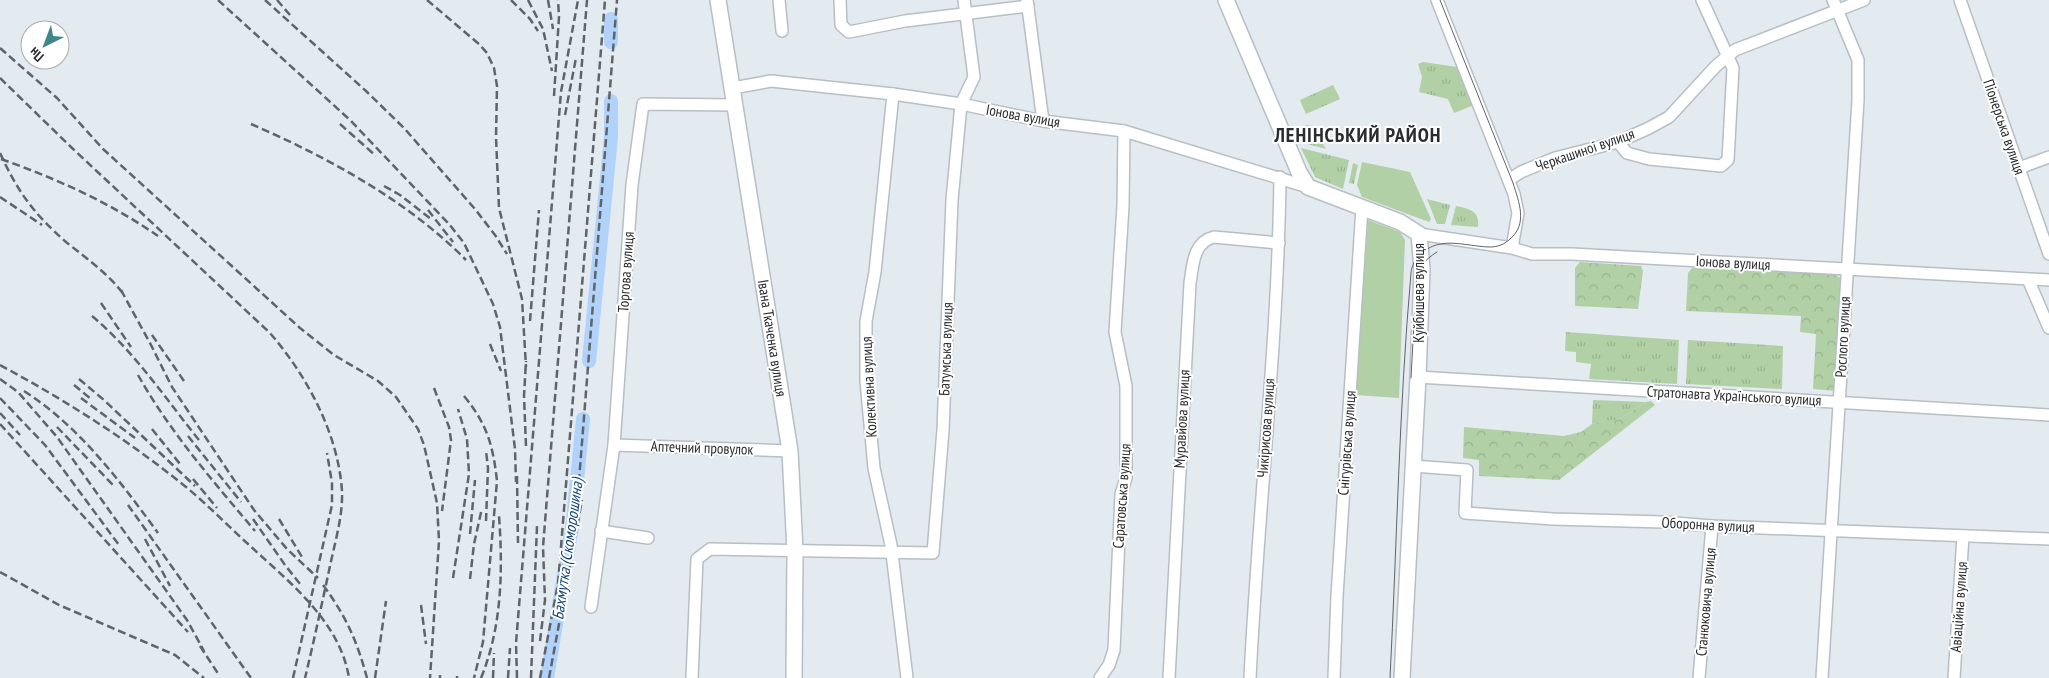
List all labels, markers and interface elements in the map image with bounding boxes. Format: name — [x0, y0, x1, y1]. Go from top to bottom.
north arrow — [20, 20, 70, 70]
text: Пн — [25, 43, 47, 66]
street label: Піонерська вулиця — [1979, 77, 2030, 177]
street label: Іонова вулиця — [985, 100, 1062, 131]
district label: ЛЕНІНСЬКИЙ РАЙОН — [1274, 122, 1441, 148]
street label: Черкашиної вулиця — [1533, 124, 1637, 175]
street label: Торгова вулиця — [613, 231, 638, 313]
street label: Куйбишева вулиця — [1409, 243, 1428, 343]
street label: Іонова вулиця — [1695, 251, 1771, 274]
street label: Івана Ткаченка вулиця — [754, 278, 791, 398]
street label: Рослого вулиця — [1831, 296, 1854, 378]
street label: Батумська вулиця — [934, 302, 957, 396]
street label: Колективна вулиця — [856, 336, 881, 438]
street label: Муравйова вулиця — [1169, 369, 1194, 469]
street label: Чикірисова вулиця — [1253, 377, 1278, 478]
street label: Стратонавта Українського вулиця — [1646, 381, 1822, 410]
street label: Снігурівська вулиця — [1333, 390, 1360, 496]
street label: Аптечний провулок — [650, 436, 754, 459]
street label: Саратовська вулиця — [1108, 443, 1135, 549]
water label: Бахмутка (Скоморошина) — [547, 475, 587, 621]
street label: Оборонна вулиця — [1661, 513, 1755, 536]
street label: Станюковича вулиця — [1691, 547, 1720, 657]
street label: Авіаційна вулиця — [1946, 561, 1971, 653]

